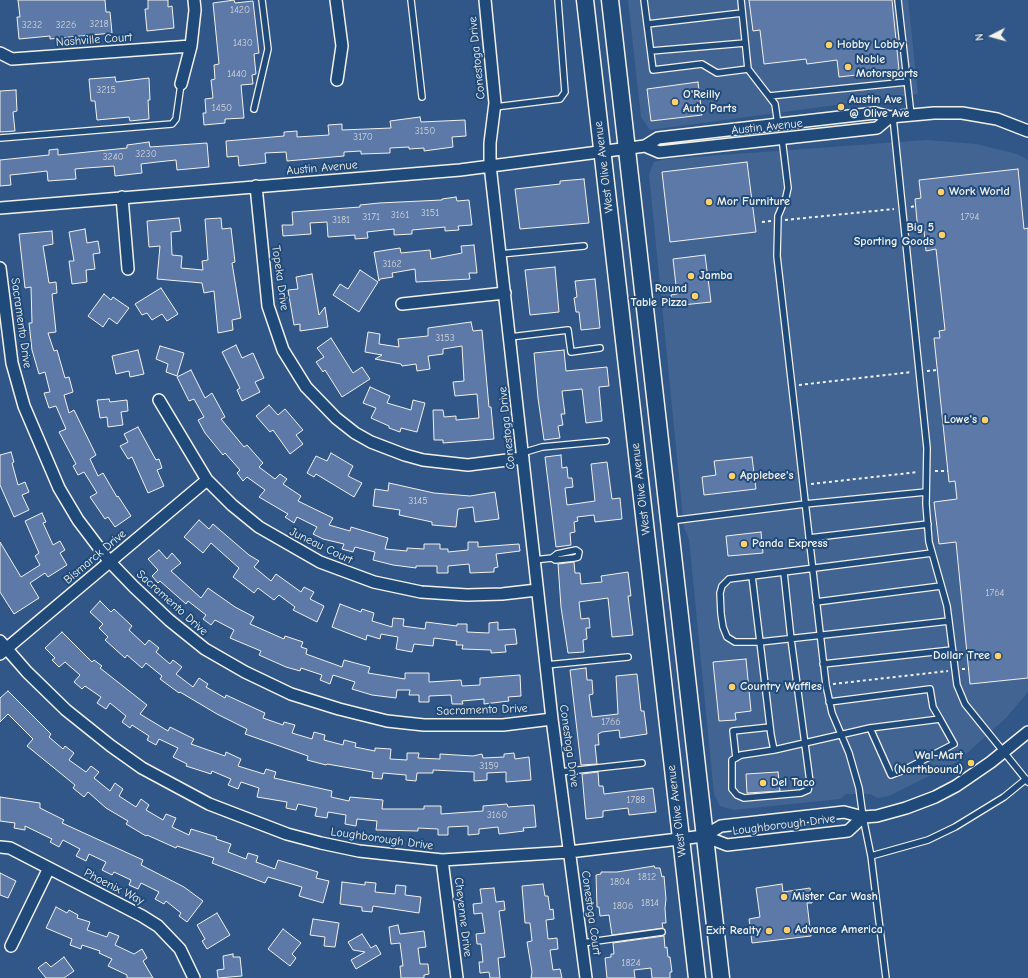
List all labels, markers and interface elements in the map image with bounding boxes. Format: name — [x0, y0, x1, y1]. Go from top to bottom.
house number: 1420 — [230, 4, 250, 16]
street label: Conestoga Drive — [465, 16, 489, 100]
north arrow — [972, 16, 1012, 56]
house number: 3218 — [89, 18, 109, 30]
house number: 3232 — [22, 19, 42, 31]
house number: 3226 — [56, 19, 76, 31]
street label: Nashville Court — [55, 30, 133, 50]
text: N — [973, 33, 986, 42]
house number: 1430 — [233, 37, 253, 49]
place label: Hobby Lobby — [837, 38, 904, 52]
marker: Hobby Lobby — [824, 40, 834, 50]
place label: Noble Motorsports — [856, 53, 918, 81]
marker: Noble Motorsports — [843, 62, 853, 72]
house number: 1440 — [227, 68, 247, 80]
house number: 3215 — [96, 84, 116, 96]
place label: O'Reilly Auto Parts — [683, 88, 737, 116]
place label: Austin Ave @ Olive Ave — [849, 93, 909, 121]
marker: O'Reilly Auto Parts — [670, 97, 680, 107]
house number: 1450 — [212, 102, 232, 114]
marker: Austin Ave @ Olive Ave — [836, 102, 846, 112]
street label: Austin Avenue — [731, 116, 803, 138]
street label: West Olive Avenue — [591, 120, 617, 214]
house number: 3150 — [415, 125, 435, 137]
house number: 3170 — [353, 131, 373, 143]
house number: 3230 — [135, 148, 157, 160]
house number: 3240 — [102, 151, 124, 163]
street label: Austin Avenue — [286, 158, 358, 178]
place label: Work World — [949, 185, 1010, 199]
marker: Work World — [936, 187, 946, 197]
place label: Mor Furniture — [717, 195, 790, 209]
marker: Mor Furniture — [704, 197, 714, 207]
house number: 3151 — [421, 207, 439, 219]
house number: 3161 — [391, 209, 409, 221]
house number: 3171 — [362, 211, 380, 223]
house number: 1794 — [961, 211, 979, 223]
house number: 3181 — [332, 214, 350, 226]
place label: Big 5 Sporting Goods — [854, 221, 934, 249]
marker: Big 5 Sporting Goods — [937, 230, 947, 240]
street label: Topeka Drive — [268, 245, 292, 311]
house number: 3162 — [382, 258, 402, 270]
place label: Jamba — [699, 269, 733, 283]
marker: Jamba — [686, 271, 696, 281]
street label: Sacramento Drive — [8, 277, 34, 369]
place label: Round Table Pizza — [631, 282, 687, 310]
marker: Round Table Pizza — [690, 291, 700, 301]
house number: 3153 — [435, 332, 455, 344]
street label: Conestoga Drive — [495, 386, 519, 470]
place label: Lowe's — [944, 413, 977, 427]
marker: Lowe's — [980, 415, 990, 425]
street label: West Olive Avenue — [628, 442, 654, 536]
place label: Applebee's — [740, 469, 794, 483]
marker: Applebee's — [727, 471, 737, 481]
house number: 3145 — [408, 495, 428, 507]
street label: Juneau Court — [287, 524, 355, 568]
street label: Bismarck Drive — [61, 527, 129, 587]
place label: Panda Express — [752, 537, 828, 551]
marker: Panda Express — [739, 539, 749, 549]
street label: Sacramento Drive — [133, 567, 211, 639]
house number: 1764 — [986, 587, 1004, 599]
place label: Dollar Tree — [933, 649, 990, 663]
marker: Dollar Tree — [993, 651, 1003, 661]
place label: Country Waffles — [740, 680, 822, 694]
marker: Country Waffles — [727, 682, 737, 692]
street label: Sacramento Drive — [436, 701, 528, 719]
street label: Conestoga Drive — [556, 704, 582, 788]
house number: 1766 — [601, 716, 621, 728]
place label: Wal-Mart (Northbound) — [894, 749, 963, 777]
marker: Wal-Mart (Northbound) — [966, 758, 976, 768]
house number: 3159 — [479, 760, 499, 772]
street label: West Olive Avenue — [664, 764, 690, 858]
place label: Del Taco — [771, 776, 815, 790]
marker: Del Taco — [758, 778, 768, 788]
house number: 1788 — [627, 794, 645, 806]
house number: 3160 — [487, 809, 507, 821]
street label: Loughborough Drive — [732, 812, 836, 838]
street label: Loughborough Drive — [330, 825, 434, 853]
street label: Phoenix Way — [81, 866, 147, 908]
street label: Conestoga Court — [578, 870, 604, 956]
house number: 1812 — [638, 871, 656, 883]
street label: Cheyenne Drive — [451, 876, 475, 958]
house number: 1804 — [610, 876, 630, 888]
place label: Mister Car Wash — [792, 890, 878, 904]
marker: Mister Car Wash — [779, 892, 789, 902]
house number: 1814 — [641, 897, 659, 909]
house number: 1806 — [613, 900, 633, 912]
place label: Advance America — [795, 923, 883, 937]
place label: Exit Realty — [706, 924, 761, 938]
marker: Advance America — [782, 925, 792, 935]
marker: Exit Realty — [764, 926, 774, 936]
house number: 1824 — [621, 957, 641, 969]

